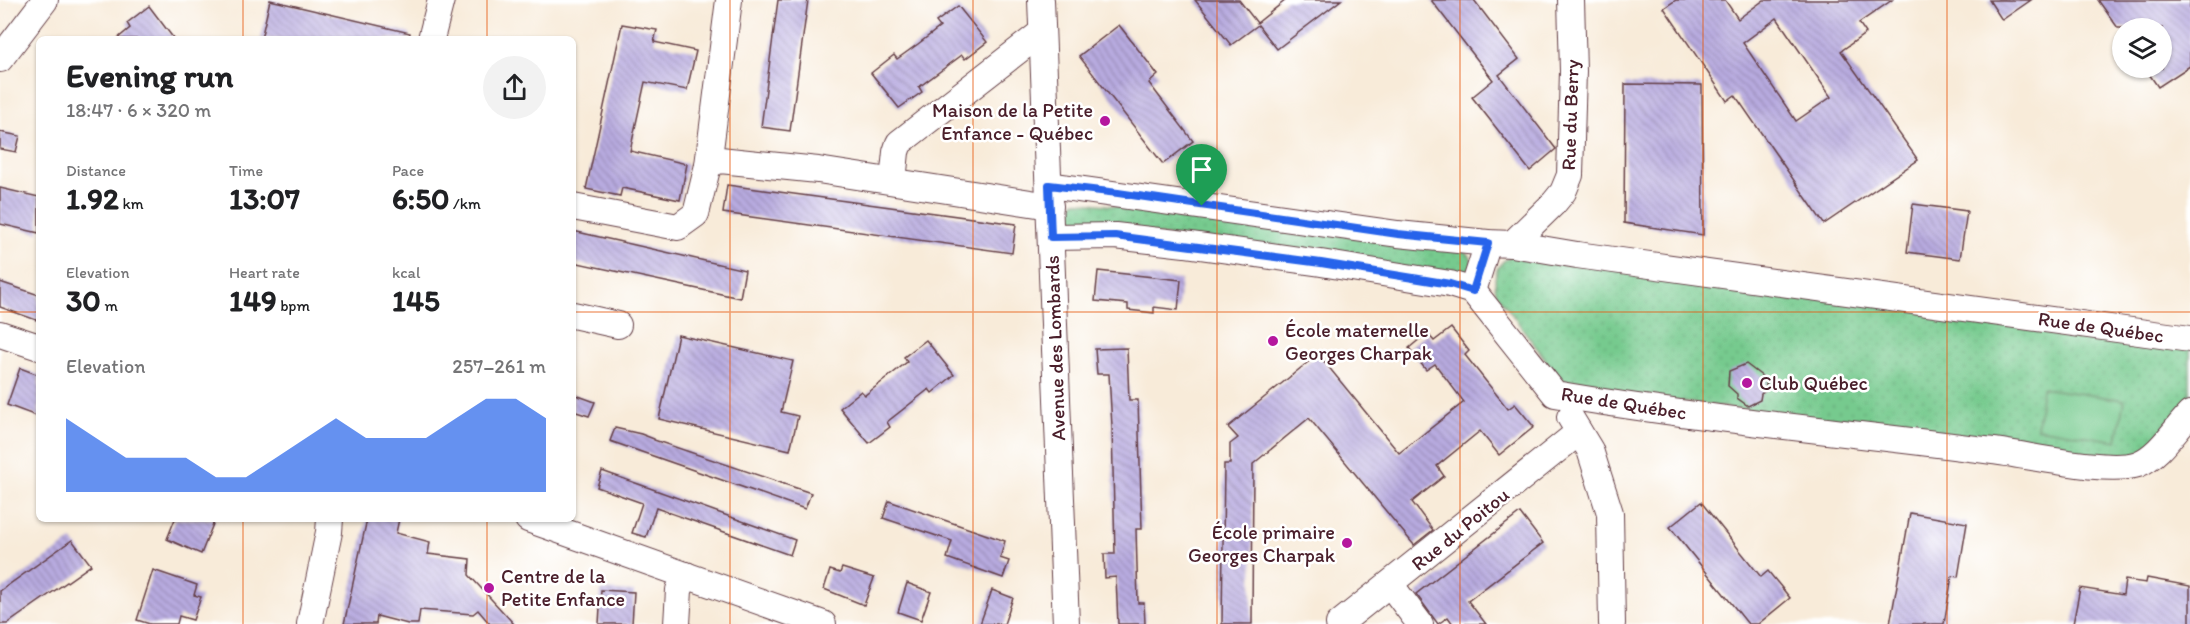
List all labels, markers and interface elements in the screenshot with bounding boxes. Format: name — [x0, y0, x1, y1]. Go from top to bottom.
map controls — [2112, 18, 2172, 78]
button: layers — [2112, 18, 2172, 78]
text: Evening run — [66, 56, 233, 95]
button: share — [483, 56, 546, 119]
street label: Rue du Berry — [1556, 58, 1584, 171]
text: 18:47 · 6 × 320 m — [66, 98, 211, 122]
place label: Maison de la Petite Enfance - Québec — [932, 98, 1093, 145]
marker: Maison de la Petite Enfance - Québec — [1098, 114, 1112, 128]
pin — [1176, 144, 1227, 206]
icon: arrive — [1185, 153, 1218, 186]
text: Distance — [66, 161, 126, 180]
text: Time — [229, 161, 263, 180]
text: Pace — [392, 161, 424, 180]
text: 1.92 — [66, 180, 119, 217]
text: 13:07 — [229, 180, 300, 217]
text: 6:50 — [392, 180, 449, 217]
text: km — [119, 194, 144, 213]
text: /km — [449, 194, 481, 213]
street label: Avenue des Lombards — [1040, 255, 1070, 441]
text: Elevation — [66, 263, 130, 282]
text: Heart rate — [229, 263, 300, 282]
text: kcal — [392, 263, 420, 282]
text: 30 — [66, 282, 101, 319]
text: 149 — [229, 282, 277, 319]
text: 145 — [392, 282, 440, 319]
text: m — [101, 296, 118, 315]
text: bpm — [277, 296, 310, 315]
street label: Rue de Québec — [2037, 306, 2165, 348]
place label: École maternelle Georges Charpak — [1285, 318, 1433, 365]
marker: École maternelle Georges Charpak — [1266, 334, 1280, 348]
text: Elevation — [66, 354, 145, 378]
text: 257–261 m — [452, 354, 546, 378]
place label: Club Québec — [1759, 371, 1868, 395]
marker: Club Québec — [1740, 376, 1754, 390]
street label: Rue de Québec — [1560, 381, 1688, 425]
street label: Rue du Poitou — [1406, 482, 1514, 576]
place label: École primaire Georges Charpak — [1188, 520, 1336, 567]
marker: École primaire Georges Charpak — [1340, 536, 1354, 550]
place label: Centre de la Petite Enfance — [501, 564, 625, 611]
marker: Centre de la Petite Enfance — [482, 581, 496, 595]

